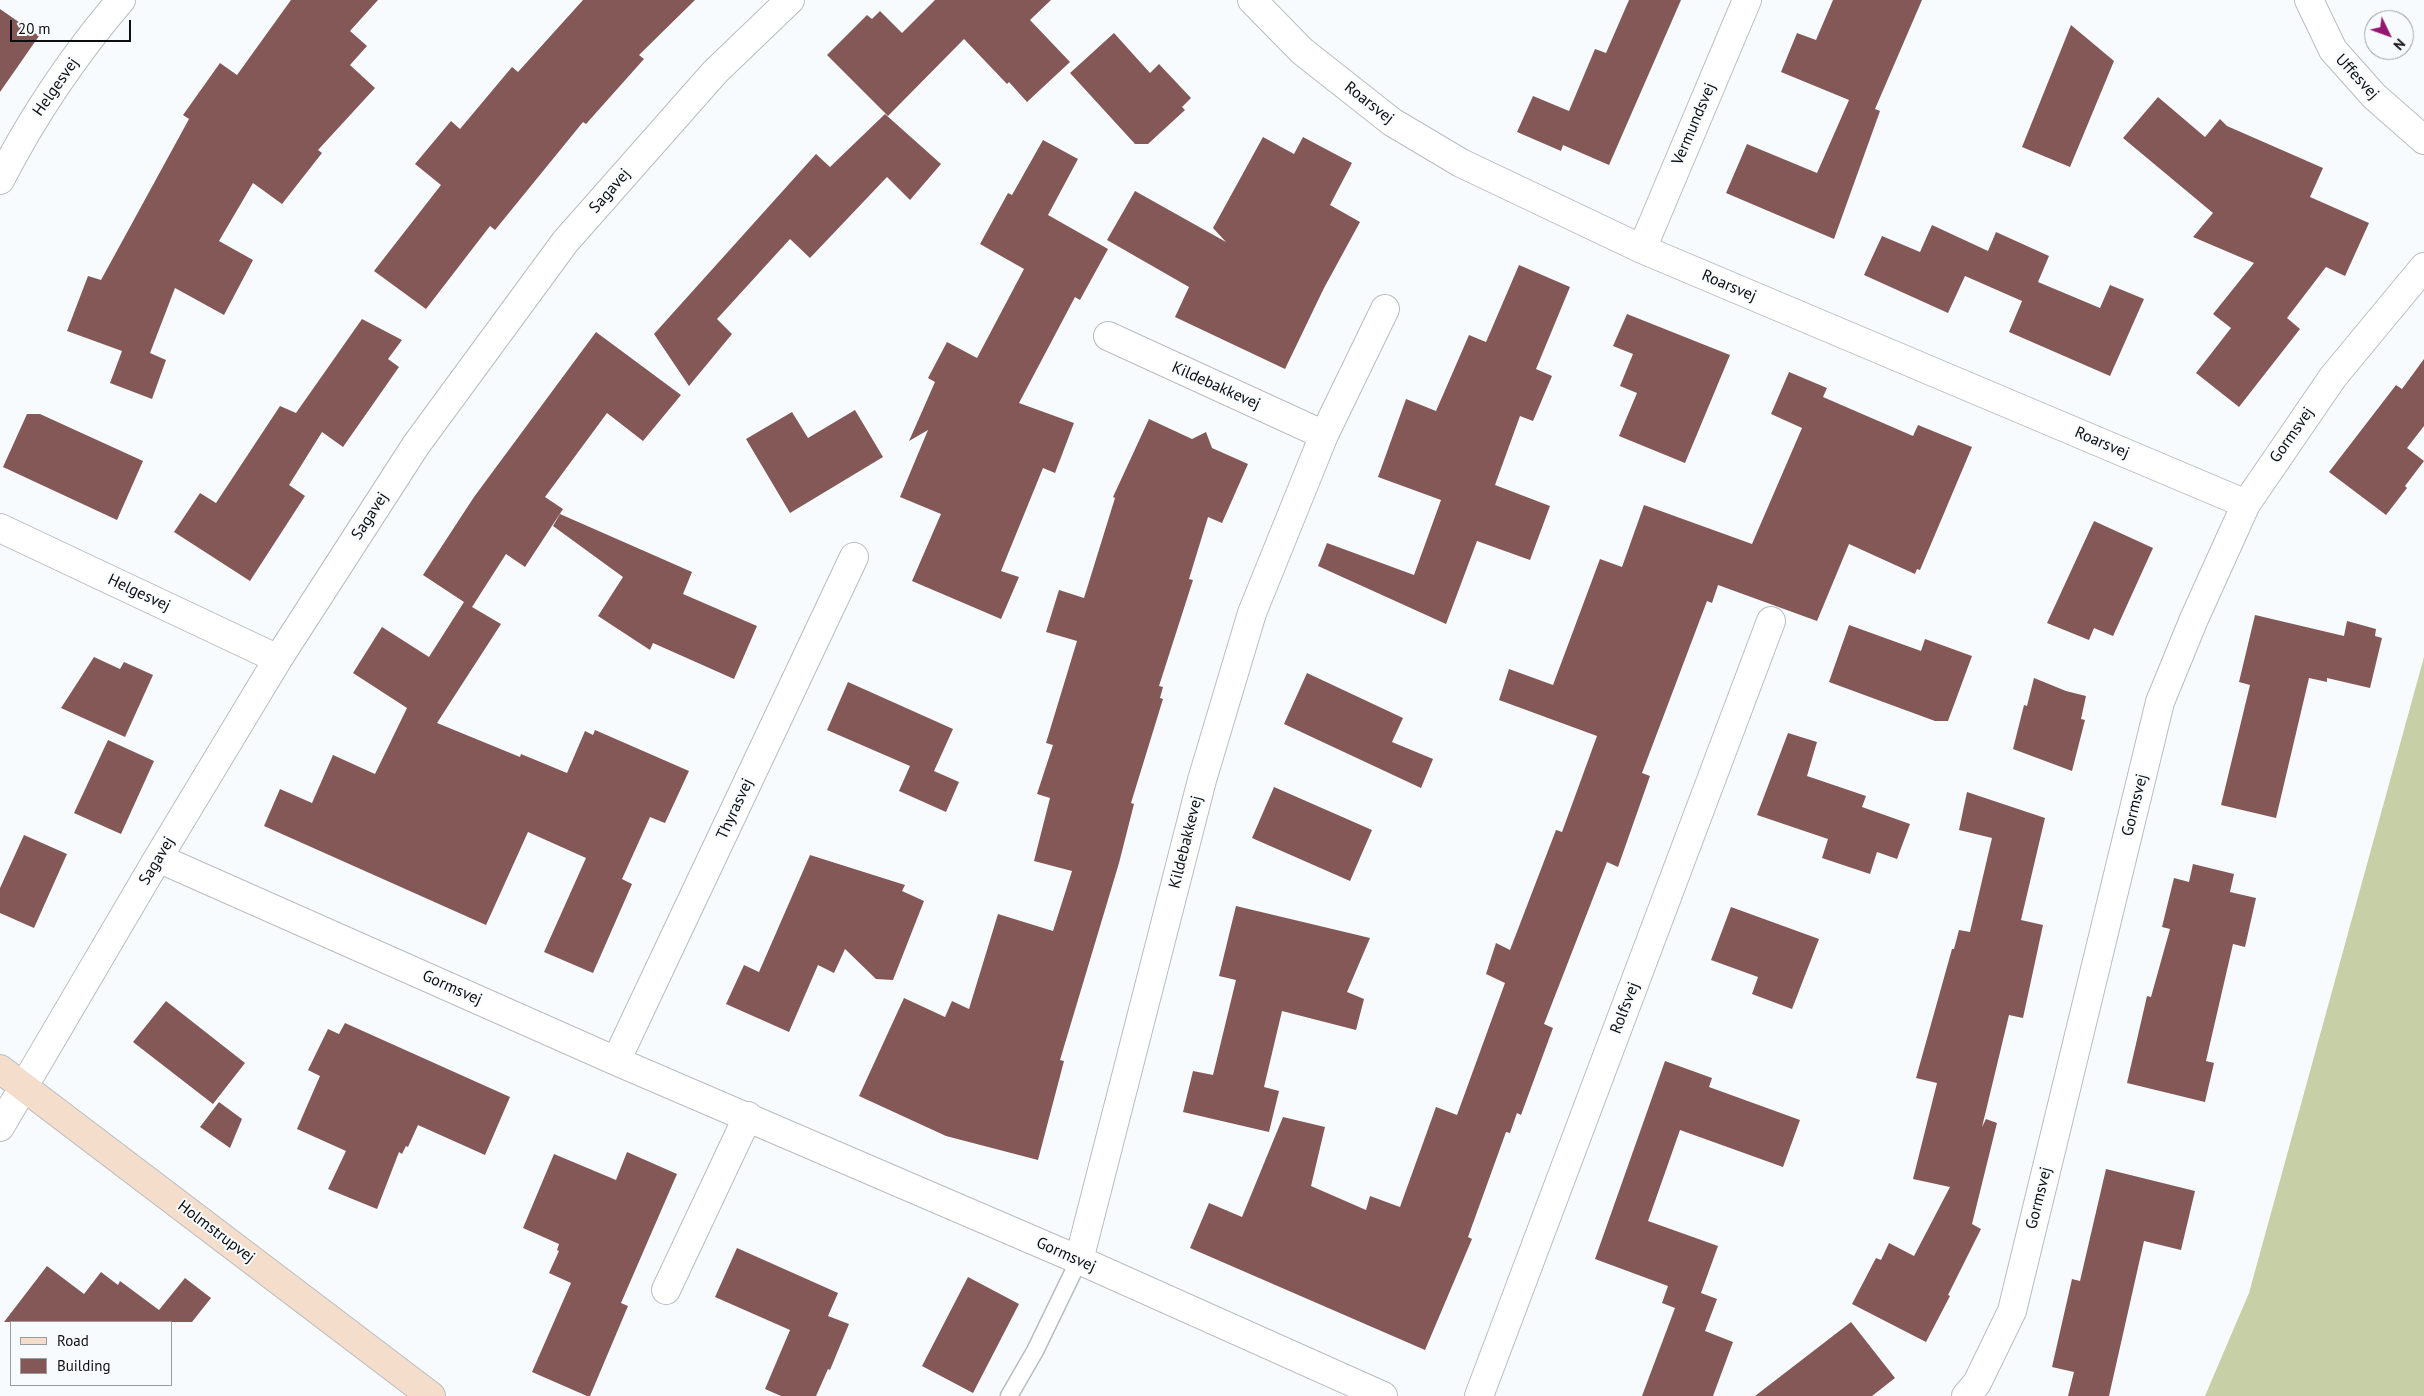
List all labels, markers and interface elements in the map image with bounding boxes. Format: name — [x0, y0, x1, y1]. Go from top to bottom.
scale bar — [12, 10, 134, 42]
north arrow — [2364, 10, 2414, 60]
text: 20 m — [18, 19, 51, 38]
text: N — [2390, 35, 2409, 54]
street label: Uffesvej — [2331, 50, 2383, 104]
street label: Helgesvej — [29, 54, 83, 120]
street label: Roarsvej — [1340, 78, 1398, 128]
street label: Vermundsvej — [1668, 80, 1720, 168]
street label: Sagavej — [585, 165, 635, 217]
street label: Roarsvej — [1699, 266, 1759, 306]
street label: Kildebakkevej — [1169, 358, 1263, 414]
street label: Gormsvej — [2266, 403, 2318, 467]
street label: Roarsvej — [2072, 423, 2132, 463]
street label: Sagavej — [348, 489, 392, 543]
street label: Helgesvej — [105, 570, 173, 616]
street label: Gormsvej — [2118, 772, 2152, 838]
street label: Thyrasvej — [713, 775, 757, 843]
street label: Kildebakkevej — [1165, 794, 1207, 890]
street label: Sagavej — [135, 833, 179, 889]
street label: Gormsvej — [419, 966, 485, 1010]
street label: Rolfsvej — [1606, 979, 1644, 1037]
street label: Gormsvej — [2022, 1165, 2056, 1231]
street label: Holmstrupvej — [174, 1197, 258, 1267]
street label: Gormsvej — [1033, 1233, 1099, 1277]
legend — [10, 1321, 172, 1386]
text: Road — [57, 1331, 89, 1350]
text: Building — [57, 1356, 111, 1375]

